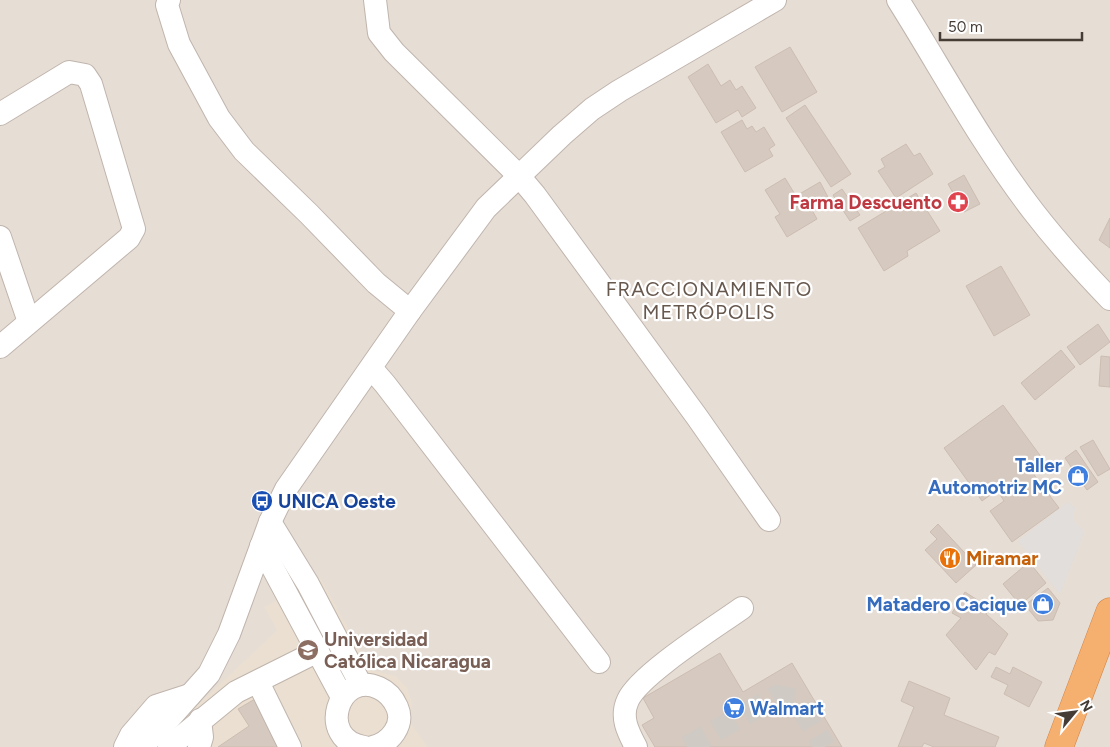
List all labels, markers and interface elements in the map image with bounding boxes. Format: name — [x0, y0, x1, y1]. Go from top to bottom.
scale bar — [940, 10, 1082, 42]
text: 50 m — [948, 18, 983, 36]
pharmacy icon: Farma Descuento — [946, 190, 970, 214]
place label: Farma Descuento — [789, 191, 942, 214]
district label: FRACCIONAMIENTO METRÓPOLIS — [606, 277, 812, 324]
place label: Taller Automotriz MC — [928, 454, 1062, 499]
shop icon: Taller Automotriz MC — [1066, 464, 1090, 488]
bus stop icon: UNICA Oeste — [250, 489, 274, 513]
place label: UNICA Oeste — [278, 490, 396, 513]
restaurant icon: Miramar — [938, 546, 962, 570]
place label: Miramar — [966, 547, 1039, 570]
shop icon: Matadero Cacique — [1031, 592, 1055, 616]
place label: Matadero Cacique — [867, 593, 1027, 616]
place label: Universidad Católica Nicaragua — [324, 628, 491, 673]
school or university icon: Universidad Católica Nicaragua — [296, 638, 320, 662]
north arrow — [1050, 687, 1100, 737]
supermarket icon: Walmart — [722, 696, 746, 720]
place label: Walmart — [750, 697, 825, 720]
text: N — [1076, 697, 1096, 715]

